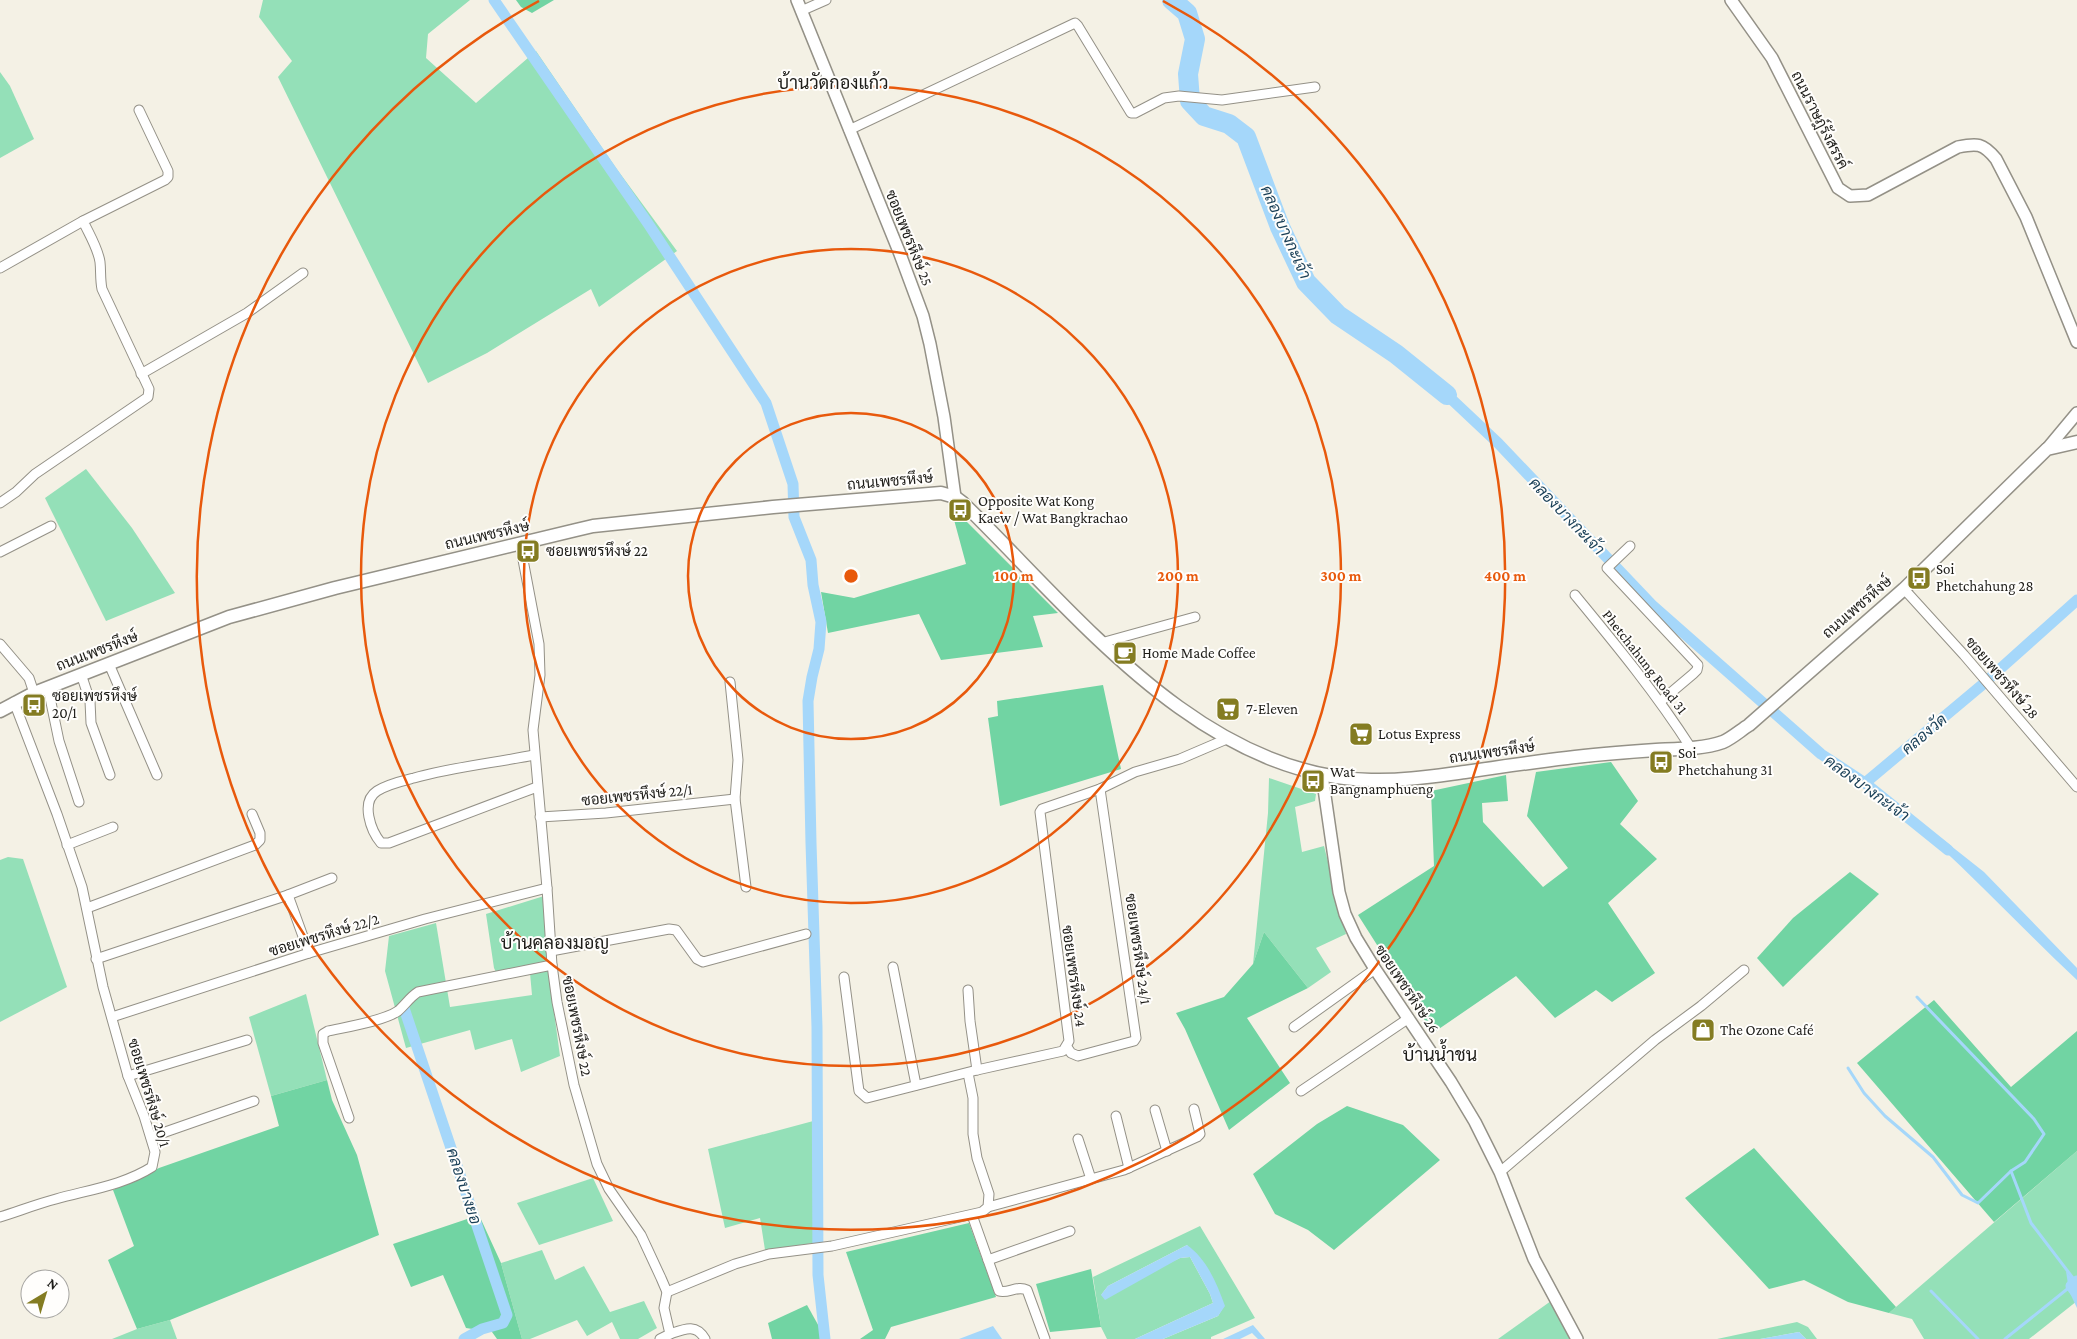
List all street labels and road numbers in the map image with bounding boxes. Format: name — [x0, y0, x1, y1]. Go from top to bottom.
street label: ถนนราษฎ์รังสรรค์ — [1787, 67, 1853, 173]
street label: ซอยเพชรหึงษ์ 25 — [882, 187, 937, 288]
street label: ถนนเพชรหึงษ์ — [846, 467, 934, 493]
street label: ถนนเพชรหึงษ์ — [443, 515, 532, 552]
street label: ถนนเพชรหึงษ์ — [1818, 571, 1895, 641]
street label: Phetchahung Road 31 — [1599, 607, 1691, 718]
street label: ถนนเพชรหึงษ์ — [53, 626, 141, 674]
street label: ซอยเพชรหึงษ์ 28 — [1962, 633, 2043, 722]
street label: ถนนเพชรหึงษ์ — [1448, 736, 1537, 766]
street label: ซอยเพชรหึงษ์ 22/1 — [580, 779, 693, 809]
street label: ซอยเพชรหึงษ์ 24/1 — [1122, 892, 1156, 1006]
street label: ซอยเพชรหึงษ์ 22/2 — [266, 909, 381, 959]
street label: ซอยเพชรหึงษ์ 24 — [1059, 924, 1091, 1028]
street label: ซอยเพชรหึงษ์ 26 — [1372, 941, 1444, 1036]
street label: ซอยเพชรหึงษ์ 22 — [559, 974, 597, 1078]
street label: ซอยเพชรหึงษ์ 20/1 — [125, 1036, 175, 1149]

